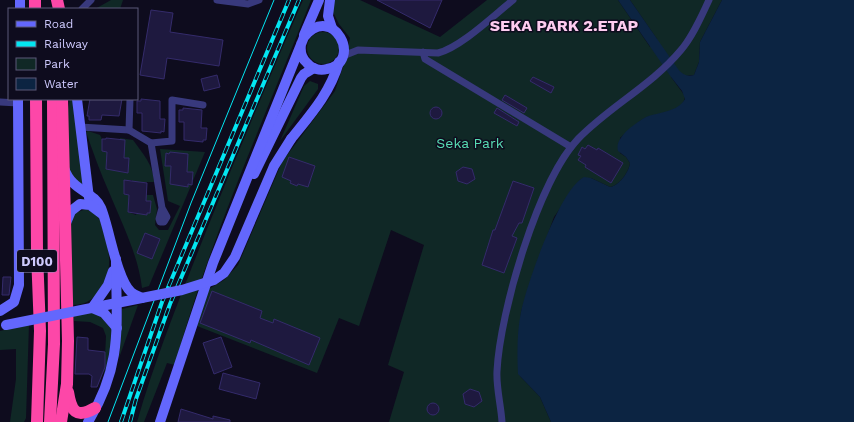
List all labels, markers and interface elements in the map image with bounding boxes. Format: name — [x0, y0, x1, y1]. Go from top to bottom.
legend — [8, 8, 138, 100]
district label: SEKA PARK 2.ETAP — [490, 16, 639, 35]
text: Road — [44, 17, 73, 31]
text: Railway — [44, 37, 89, 51]
text: Park — [44, 57, 70, 71]
text: Water — [44, 77, 79, 91]
park label: Seka Park — [436, 135, 504, 151]
road number: D100 — [17, 250, 57, 272]

